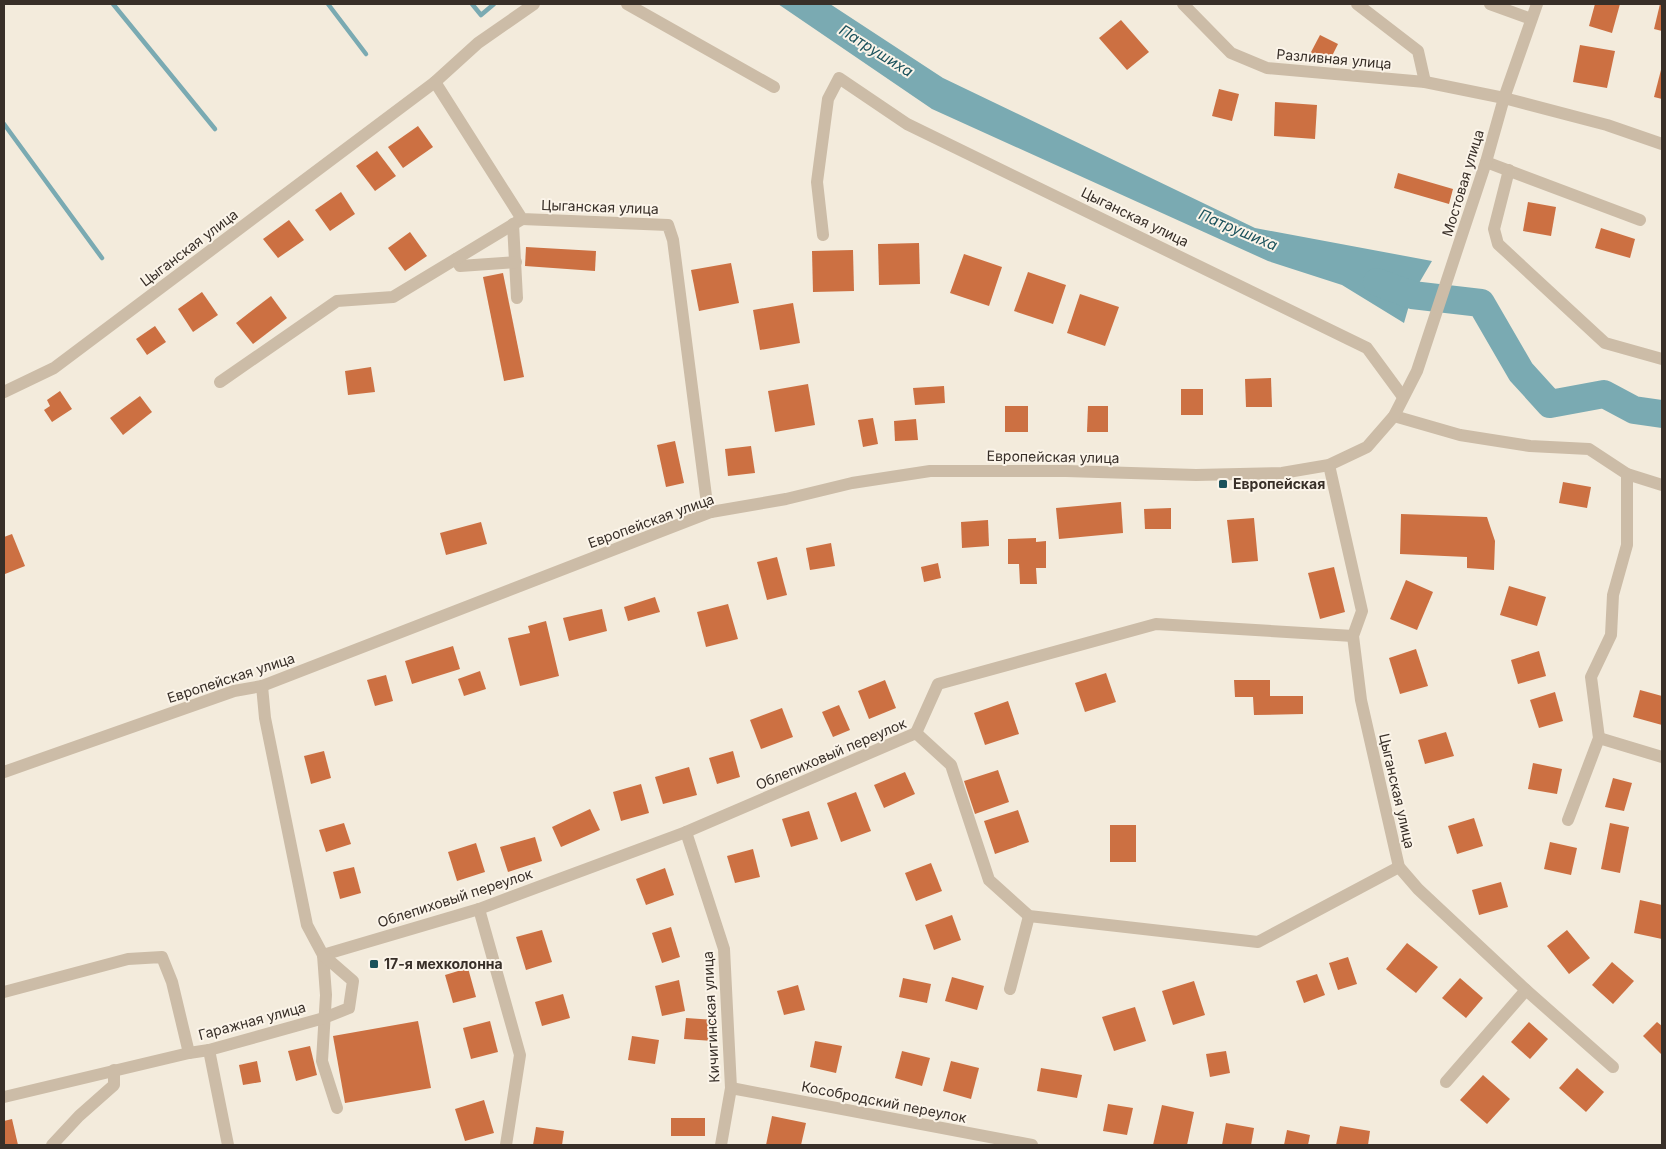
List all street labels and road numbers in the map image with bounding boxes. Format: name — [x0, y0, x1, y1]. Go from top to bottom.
street label: Разливная улица — [1276, 45, 1392, 72]
street label: Мостовая улица — [1438, 127, 1487, 238]
street label: Цыганская улица — [1079, 183, 1192, 250]
street label: Цыганская улица — [541, 196, 659, 217]
street label: Цыганская улица — [137, 205, 241, 290]
street label: Европейская улица — [986, 447, 1120, 466]
street label: Европейская улица — [585, 490, 716, 551]
street label: Европейская улица — [165, 649, 297, 706]
street label: Облепиховый переулок — [753, 714, 909, 793]
street label: Цыганская улица — [1376, 732, 1419, 850]
street label: Облепиховый переулок — [375, 864, 535, 931]
street label: Кичигинская улица — [699, 951, 722, 1083]
street label: Гаражная улица — [196, 998, 307, 1043]
street label: Кособродский переулок — [800, 1077, 969, 1126]

